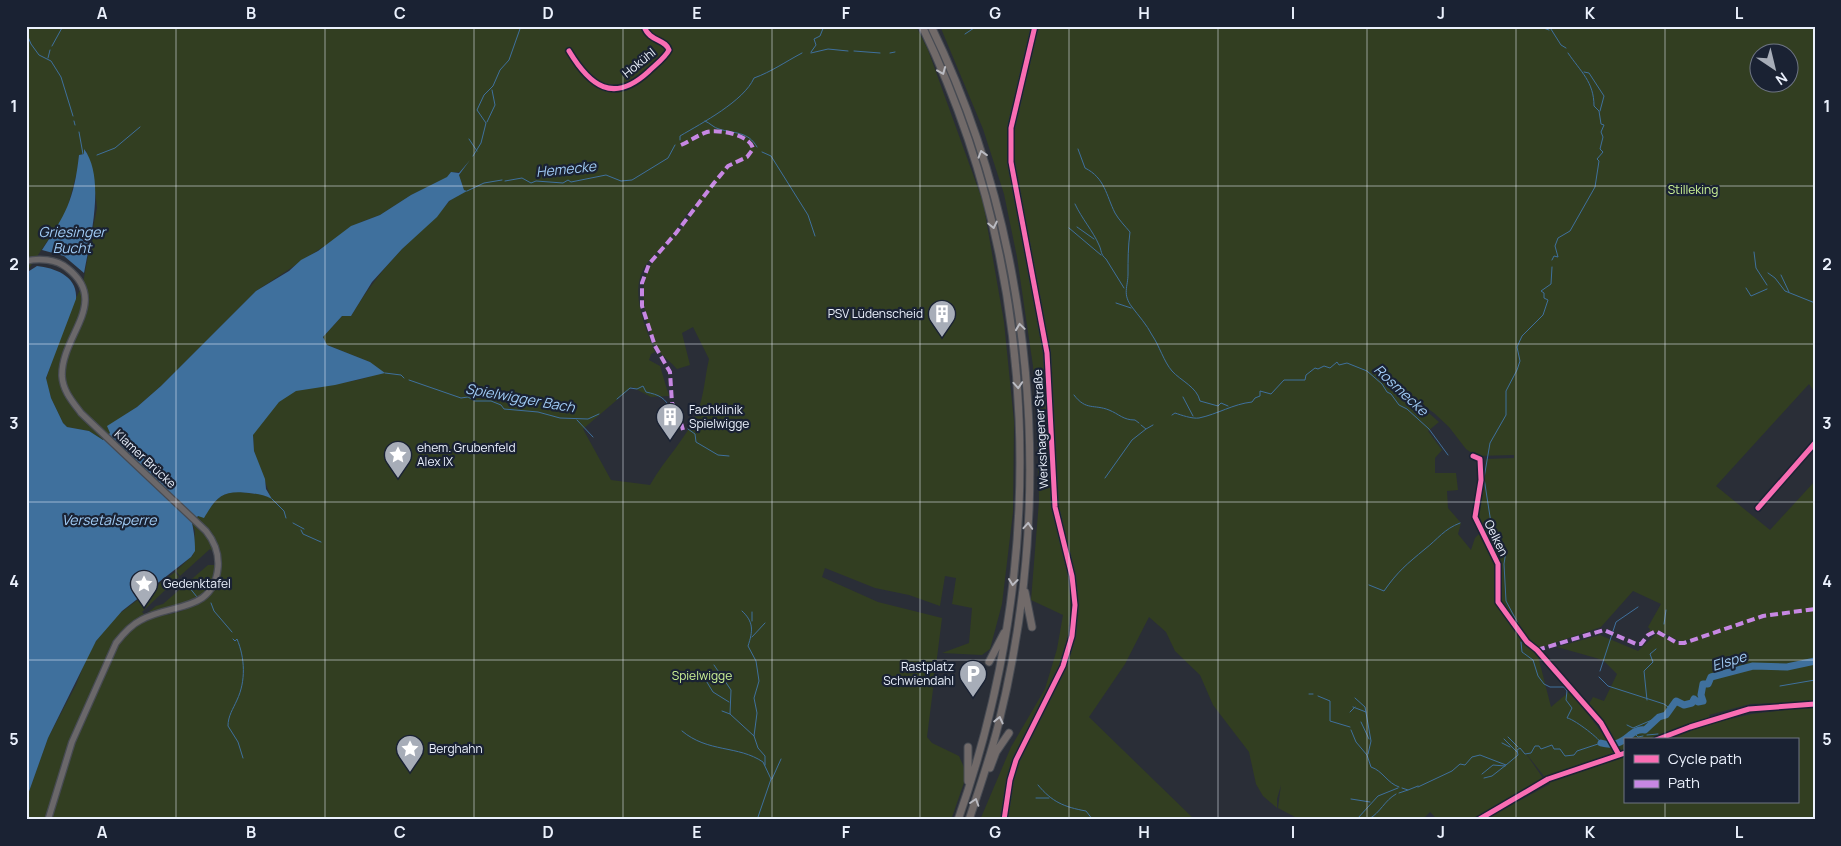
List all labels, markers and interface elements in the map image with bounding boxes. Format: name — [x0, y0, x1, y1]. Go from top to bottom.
text: A — [97, 2, 108, 24]
text: B — [246, 2, 256, 24]
text: C — [394, 2, 406, 24]
text: D — [542, 2, 554, 24]
text: E — [692, 2, 702, 24]
text: F — [842, 2, 851, 24]
text: G — [989, 2, 1001, 24]
text: H — [1138, 2, 1150, 24]
text: I — [1291, 2, 1295, 24]
text: J — [1437, 2, 1445, 24]
text: K — [1585, 2, 1596, 24]
text: L — [1735, 2, 1744, 24]
north arrow — [1748, 42, 1798, 92]
street label: Hokühl — [618, 44, 659, 81]
one-way arrow — [935, 66, 946, 75]
text: N — [1772, 68, 1791, 90]
text: 1 — [10, 95, 18, 117]
text: 1 — [1823, 95, 1831, 117]
one-way arrow — [977, 150, 987, 159]
water label: Hemecke — [535, 156, 598, 181]
park label: Stilleking — [1668, 181, 1718, 198]
one-way arrow — [987, 220, 998, 229]
water label: Griesinger Bucht — [39, 222, 107, 257]
text: 2 — [9, 253, 19, 275]
text: 2 — [1822, 253, 1832, 275]
building icon: PSV Lüdenscheid — [927, 299, 957, 338]
place label: PSV Lüdenscheid — [828, 305, 923, 322]
one-way arrow — [1015, 322, 1026, 330]
water label: Rosmecke — [1370, 360, 1433, 420]
street label: Werkshagener Straße — [1029, 369, 1052, 489]
water label: Spielwigger Bach — [464, 379, 577, 417]
one-way arrow — [1013, 382, 1024, 390]
place label: Fachklinik Spielwigge — [689, 401, 749, 432]
building icon: Fachklinik Spielwigge — [655, 402, 685, 441]
text: 3 — [9, 412, 19, 434]
text: 3 — [1822, 412, 1832, 434]
street label: Klamer Brücke — [111, 426, 180, 492]
place label: ehem. Grubenfeld Alex IX — [417, 439, 516, 470]
place icon: ehem. Grubenfeld Alex IX — [383, 440, 413, 479]
water label: Versetalsperre — [62, 510, 157, 529]
street label: Oelken — [1480, 517, 1512, 559]
one-way arrow — [1022, 522, 1033, 530]
place icon: Gedenktafel — [129, 569, 159, 608]
text: 4 — [9, 570, 19, 592]
text: 4 — [1822, 570, 1832, 592]
place label: Gedenktafel — [163, 575, 231, 592]
one-way arrow — [1008, 578, 1019, 586]
water label: Elspe — [1709, 646, 1749, 675]
place label: Rastplatz Schwiendahl — [883, 658, 954, 689]
parking icon: Rastplatz Schwiendahl — [958, 659, 988, 698]
park label: Spielwigge — [672, 667, 732, 684]
one-way arrow — [993, 716, 1004, 725]
text: 5 — [9, 728, 19, 750]
text: 5 — [1822, 728, 1832, 750]
place icon: Berghahn — [395, 734, 425, 773]
legend — [1624, 738, 1798, 804]
place label: Berghahn — [429, 740, 483, 757]
text: Cycle path — [1668, 748, 1742, 769]
text: Path — [1668, 772, 1700, 793]
one-way arrow — [969, 798, 979, 806]
text: A — [97, 821, 108, 843]
text: B — [246, 821, 256, 843]
text: C — [394, 821, 406, 843]
text: D — [542, 821, 554, 843]
text: E — [692, 821, 702, 843]
text: F — [842, 821, 851, 843]
text: G — [989, 821, 1001, 843]
text: H — [1138, 821, 1150, 843]
text: I — [1291, 821, 1295, 843]
text: J — [1437, 821, 1445, 843]
text: K — [1585, 821, 1596, 843]
text: L — [1735, 821, 1744, 843]

